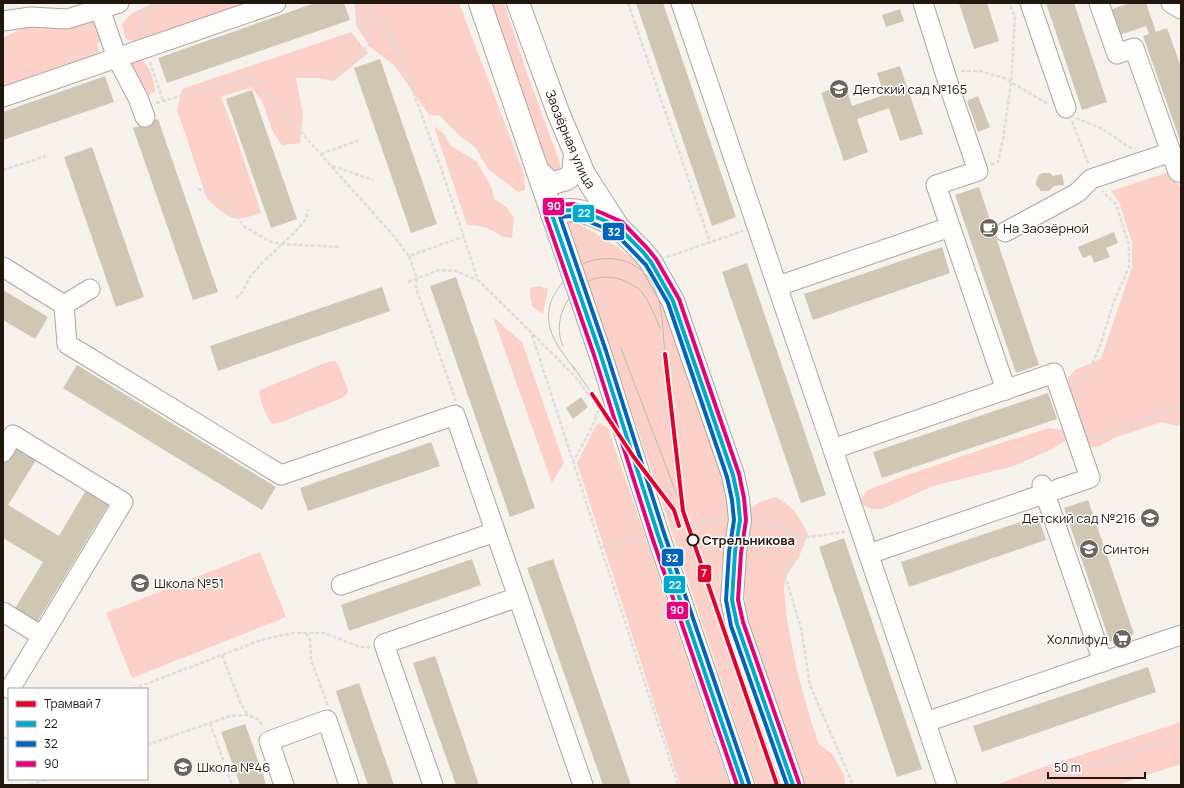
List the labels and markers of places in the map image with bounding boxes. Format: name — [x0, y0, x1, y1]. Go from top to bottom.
school or university icon: Детский сад №165 — [828, 78, 850, 100]
place label: Детский сад №165 — [853, 80, 967, 98]
cafe icon: На Заозёрной — [978, 217, 1000, 239]
place label: На Заозёрной — [1003, 219, 1089, 237]
school or university icon: Детский сад №216 — [1139, 507, 1161, 529]
place label: Детский сад №216 — [1022, 509, 1136, 527]
place label: Стрельникова — [702, 531, 795, 549]
marker: Стрельникова — [686, 533, 700, 547]
school or university icon: Синтон — [1078, 538, 1100, 560]
place label: Синтон — [1103, 540, 1149, 558]
school or university icon: Школа №51 — [129, 572, 151, 594]
place label: Школа №51 — [154, 574, 224, 592]
supermarket icon: Холлифуд — [1111, 628, 1133, 650]
place label: Холлифуд — [1047, 630, 1108, 648]
school or university icon: Школа №46 — [172, 756, 194, 778]
place label: Школа №46 — [197, 758, 270, 776]

